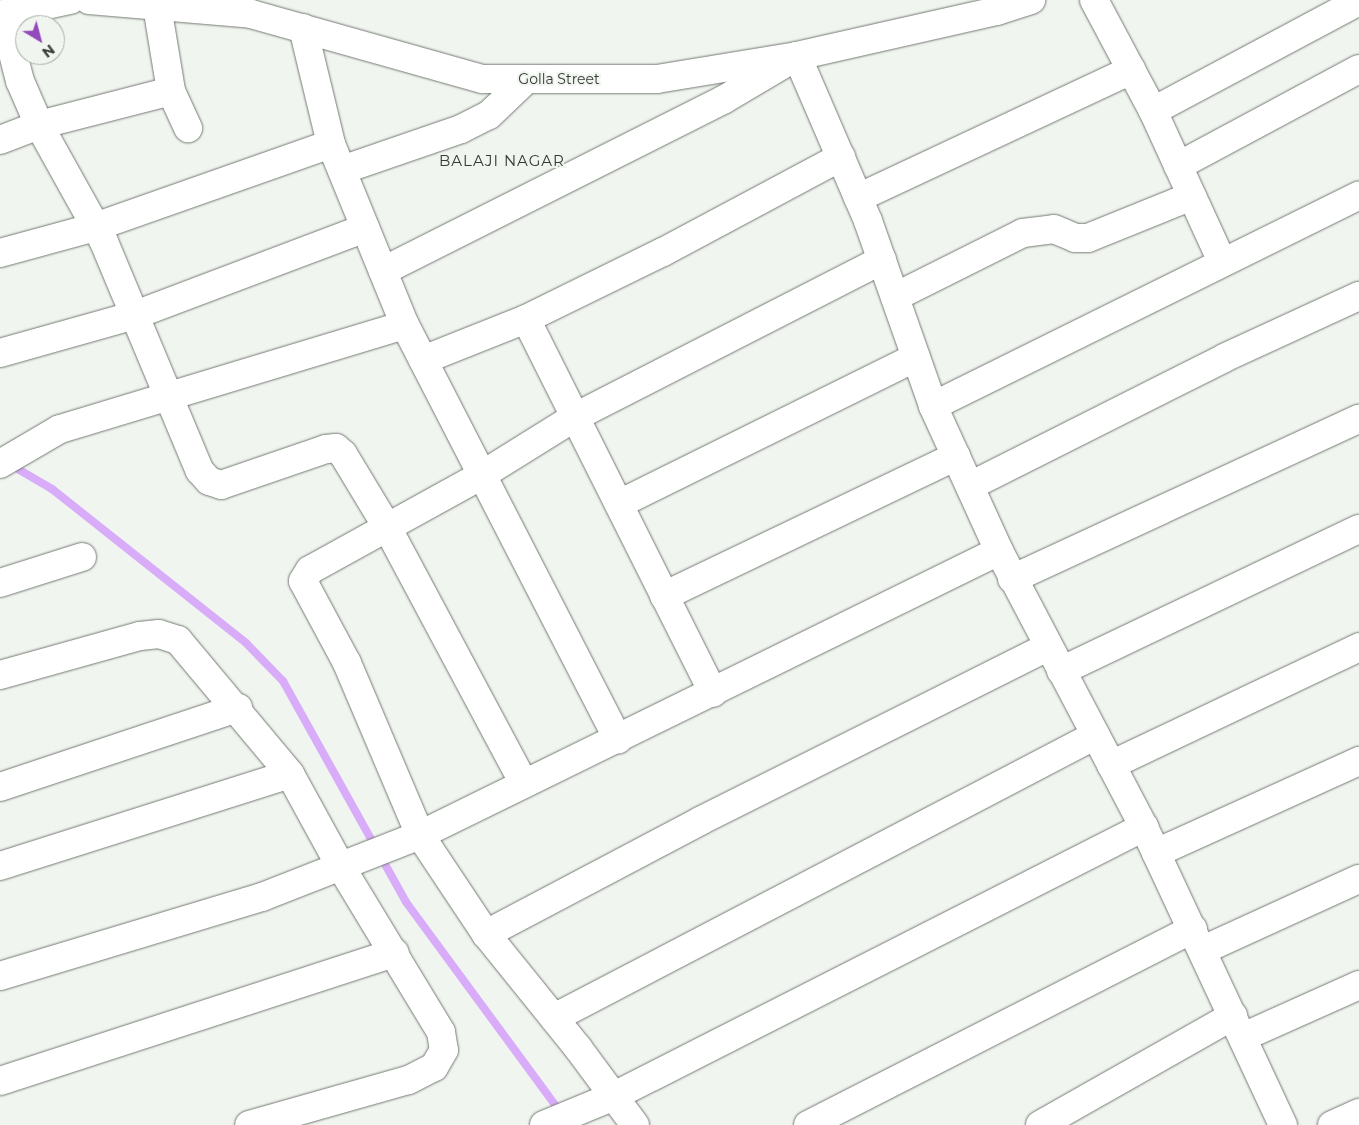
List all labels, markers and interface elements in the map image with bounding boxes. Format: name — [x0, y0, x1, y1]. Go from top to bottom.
north arrow — [15, 15, 65, 65]
text: N — [38, 41, 58, 62]
street label: Golla Street — [518, 71, 600, 87]
district label: BALAJI NAGAR — [438, 152, 566, 170]

